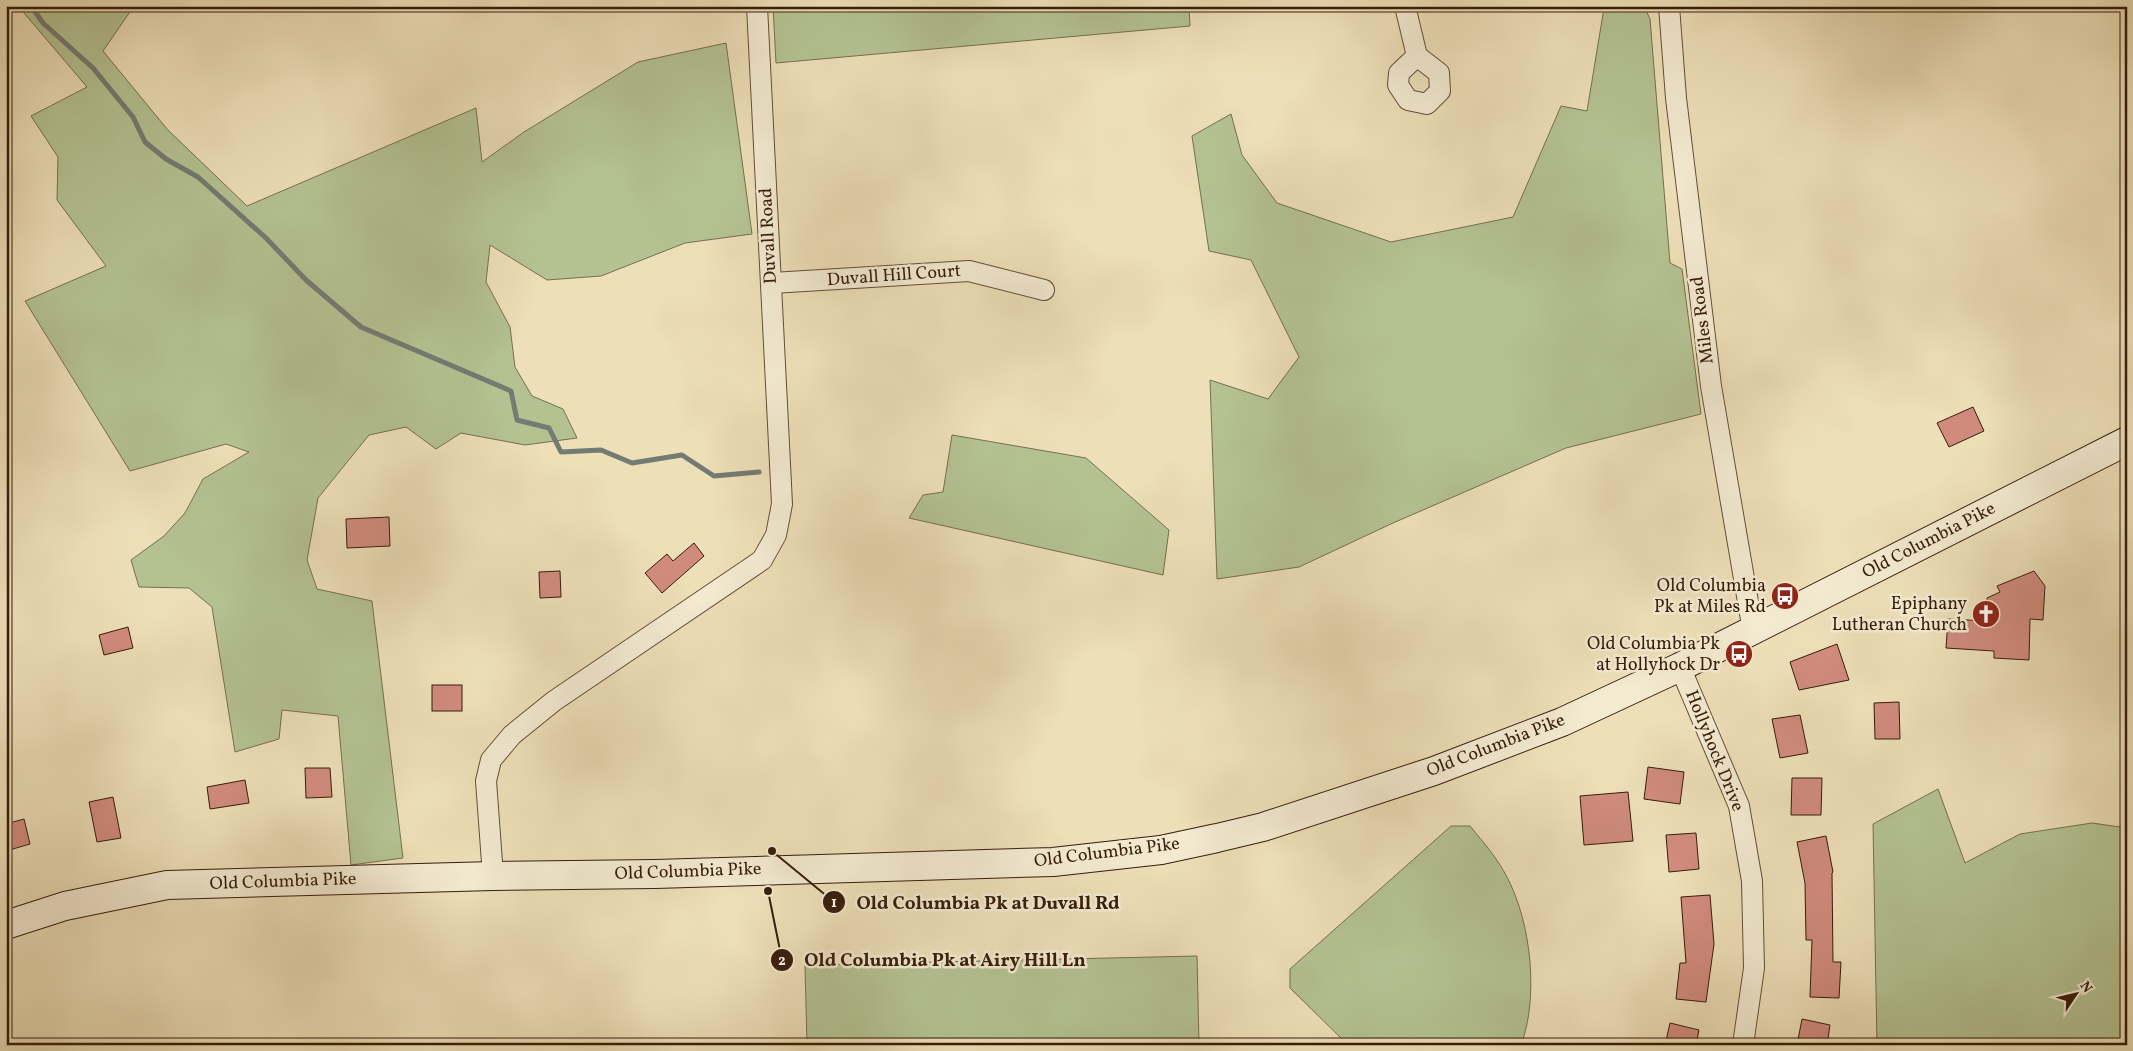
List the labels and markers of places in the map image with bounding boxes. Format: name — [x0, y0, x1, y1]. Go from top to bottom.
place label: Old Columbia Pk at Miles Rd — [1654, 574, 1766, 620]
bus stop icon: Old Columbia Pk at Miles Rd — [1770, 581, 1800, 611]
place label: Epiphany Lutheran Church — [1832, 592, 1967, 638]
church icon: Epiphany Lutheran Church — [1971, 599, 2001, 629]
place label: Old Columbia Pk at Hollyhock Dr — [1587, 632, 1720, 678]
bus stop icon: Old Columbia Pk at Hollyhock Dr — [1724, 639, 1754, 669]
callout: Old Columbia Pk at Duvall Rd — [821, 885, 1129, 919]
callout: Old Columbia Pk at Airy Hill Ln — [769, 943, 1096, 977]

